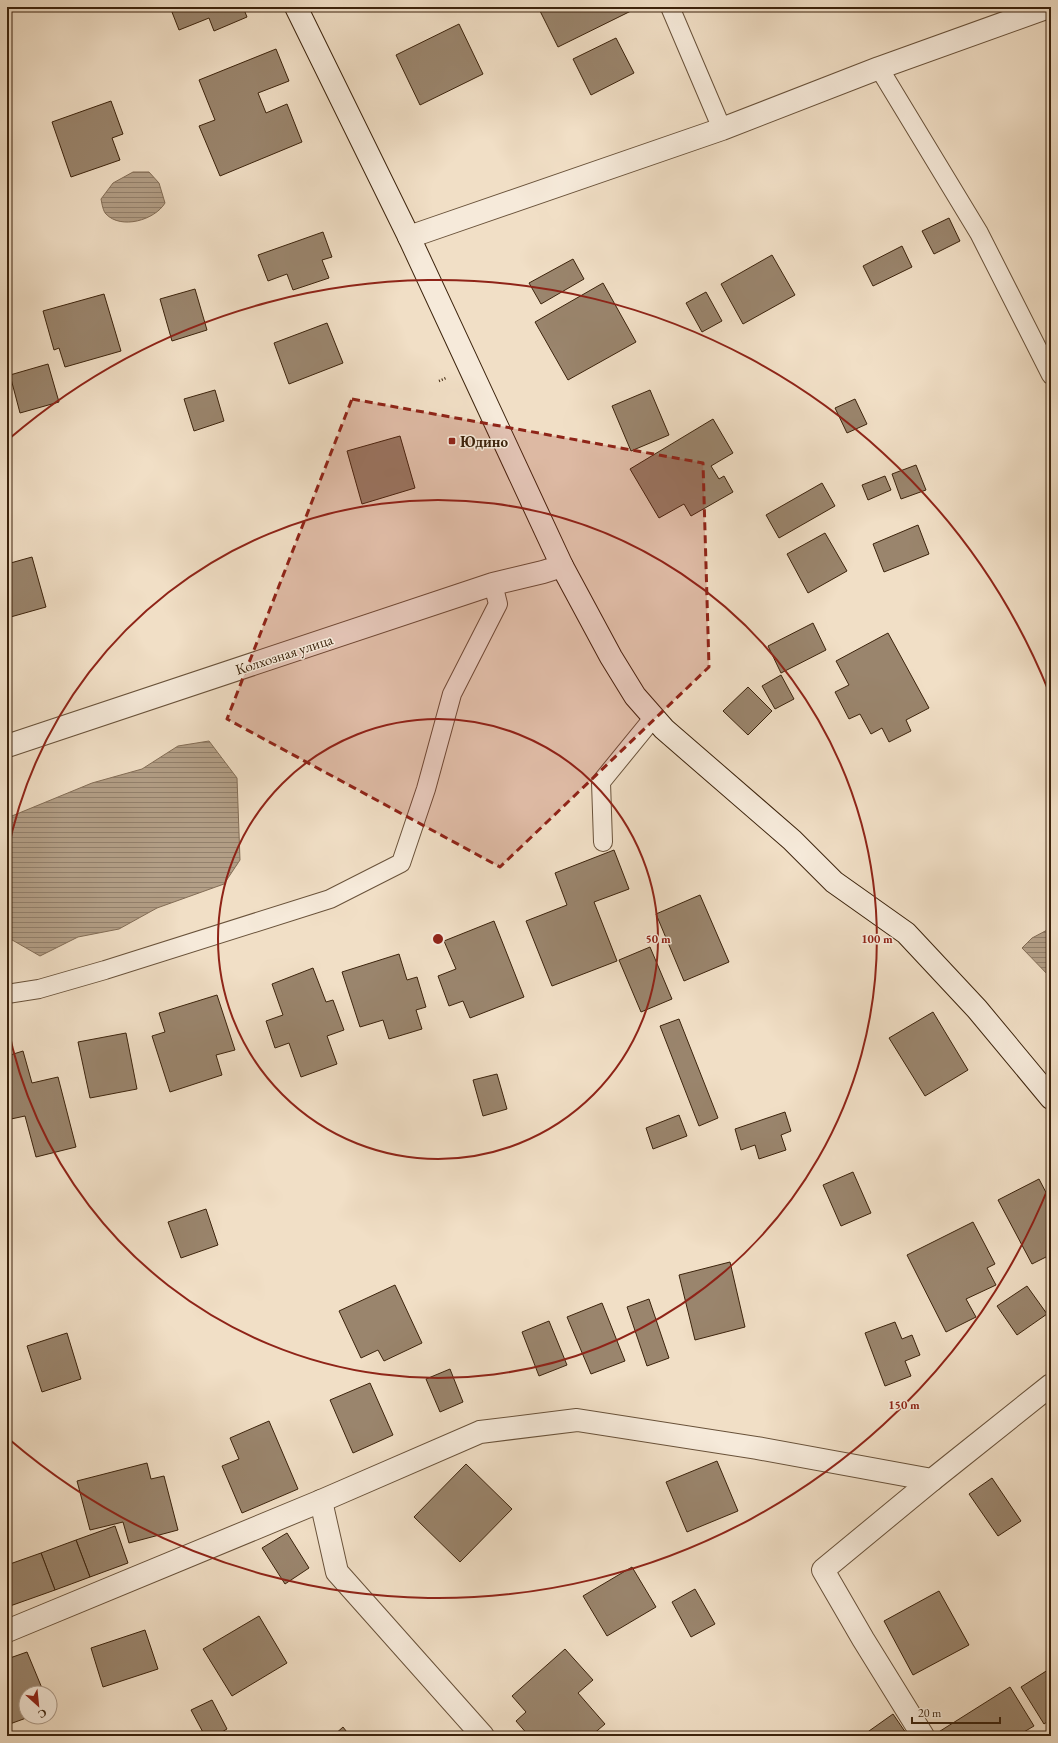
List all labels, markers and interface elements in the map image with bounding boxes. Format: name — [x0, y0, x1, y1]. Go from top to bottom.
place label: Юдино — [460, 432, 509, 451]
marker: Юдино — [447, 436, 457, 446]
street label: Колхозная улица — [233, 629, 335, 679]
text: 50 m — [645, 931, 671, 947]
text: 100 m — [861, 931, 893, 947]
centre of rings — [431, 932, 445, 946]
text: 150 m — [888, 1397, 920, 1413]
north arrow — [18, 1685, 58, 1725]
scale bar — [912, 1699, 1000, 1725]
text: 20 m — [918, 1705, 942, 1721]
text: С — [36, 1706, 49, 1722]

